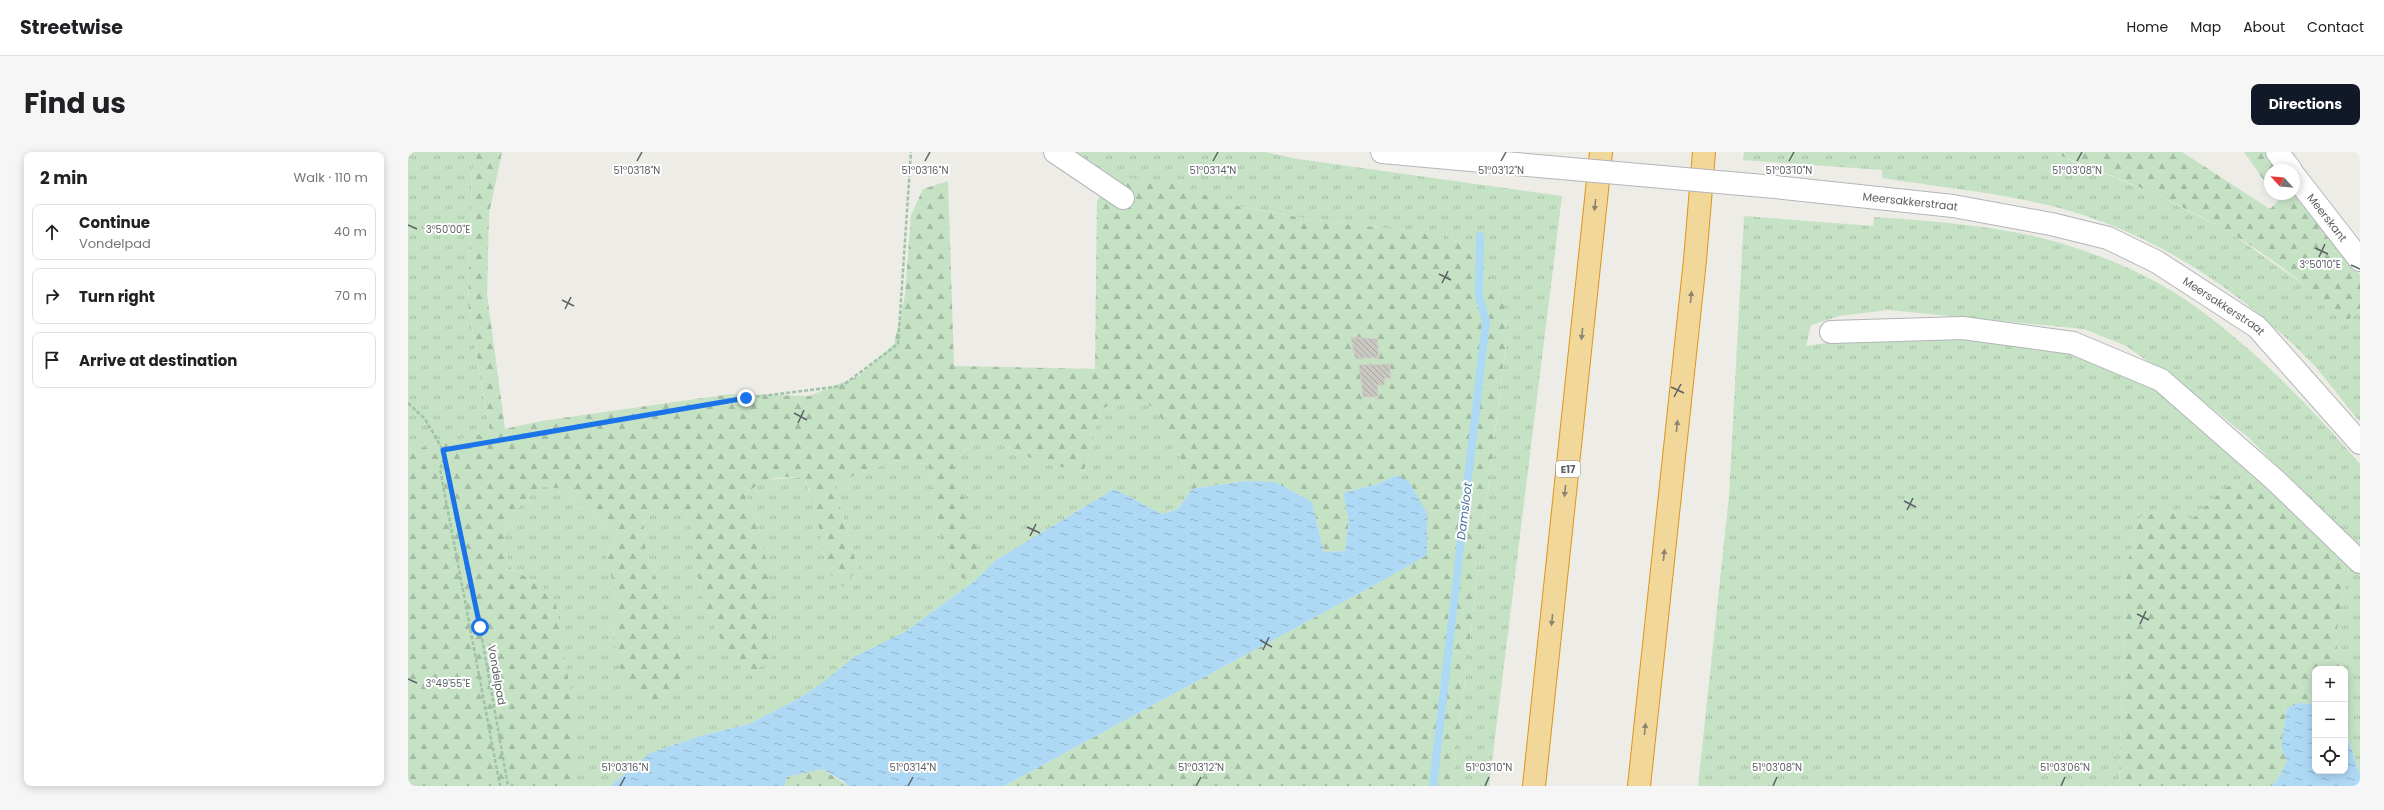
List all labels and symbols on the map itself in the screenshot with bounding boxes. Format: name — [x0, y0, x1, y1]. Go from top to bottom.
text: 51°03'18"N — [614, 163, 660, 178]
text: 51°03'16"N — [902, 163, 948, 178]
text: 51°03'14"N — [1190, 163, 1236, 178]
text: 51°03'12"N — [1478, 163, 1524, 178]
text: 51°03'10"N — [1766, 163, 1812, 178]
text: 51°03'08"N — [2052, 163, 2102, 178]
north arrow — [2264, 164, 2300, 200]
street label: Meersakkerstraat — [1862, 188, 1959, 215]
street label: Meerskant — [2303, 190, 2351, 245]
one-way arrow — [1592, 199, 1599, 211]
text: 3°50'00"E — [426, 222, 470, 237]
text: 3°50'10"E — [2299, 257, 2341, 272]
street label: Meersakkerstraat — [2180, 273, 2269, 339]
one-way arrow — [1688, 291, 1694, 303]
one-way arrow — [1579, 328, 1586, 340]
route end — [737, 389, 755, 407]
one-way arrow — [1674, 420, 1681, 432]
road number: E17 — [1556, 461, 1580, 477]
water label: Damsloot — [1452, 481, 1476, 541]
one-way arrow — [1562, 485, 1569, 497]
one-way arrow — [1660, 549, 1667, 561]
one-way arrow — [1548, 614, 1555, 626]
route start — [471, 618, 489, 636]
street label: Vondelpad — [484, 644, 510, 706]
text: 3°49'55"E — [426, 676, 470, 691]
one-way arrow — [1642, 723, 1648, 735]
text: 51°03'16"N — [602, 760, 648, 775]
text: 51°03'14"N — [890, 760, 936, 775]
text: 51°03'12"N — [1178, 760, 1224, 775]
text: 51°03'10"N — [1466, 760, 1512, 775]
text: 51°03'08"N — [1752, 760, 1802, 775]
text: 51°03'06"N — [2040, 760, 2090, 775]

